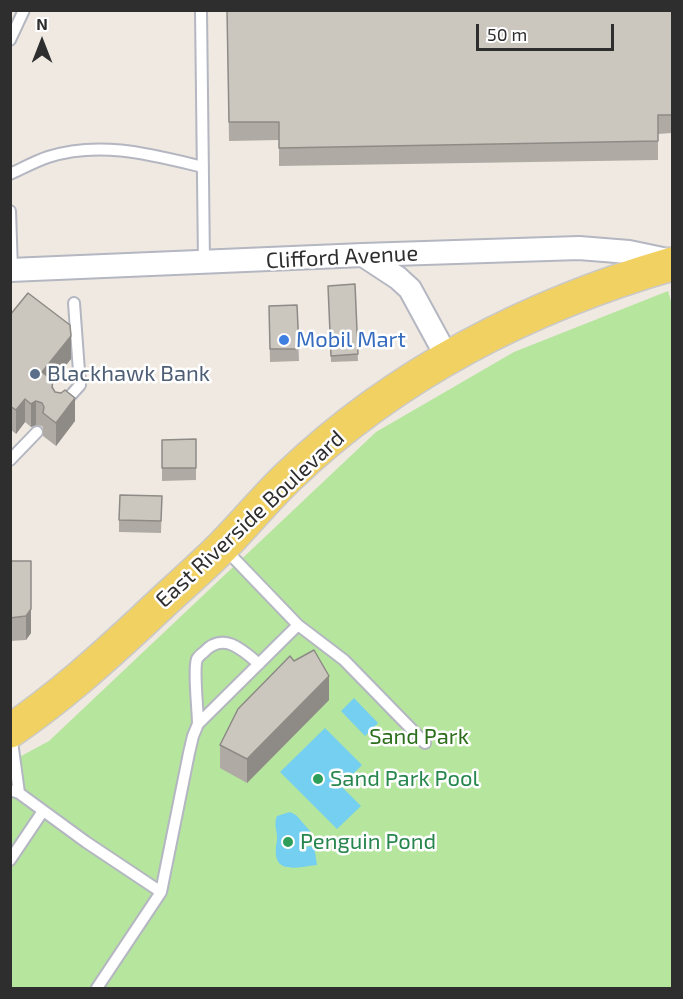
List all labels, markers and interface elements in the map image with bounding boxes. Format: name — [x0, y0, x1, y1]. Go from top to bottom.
north arrow — [12, 12, 72, 72]
scale bar — [479, 12, 617, 50]
text: N — [36, 14, 48, 33]
text: 50 m — [487, 23, 527, 45]
street label: Clifford Avenue — [265, 240, 419, 274]
place label: Mobil Mart — [296, 327, 406, 353]
marker: Mobil Mart — [277, 333, 291, 347]
place label: Blackhawk Bank — [47, 361, 210, 387]
marker: Blackhawk Bank — [28, 367, 42, 381]
street label: East Riverside Boulevard — [150, 425, 350, 613]
park label: Sand Park — [369, 724, 469, 750]
place label: Sand Park Pool — [330, 766, 479, 792]
marker: Sand Park Pool — [311, 772, 325, 786]
place label: Penguin Pond — [300, 829, 436, 855]
marker: Penguin Pond — [281, 835, 295, 849]

